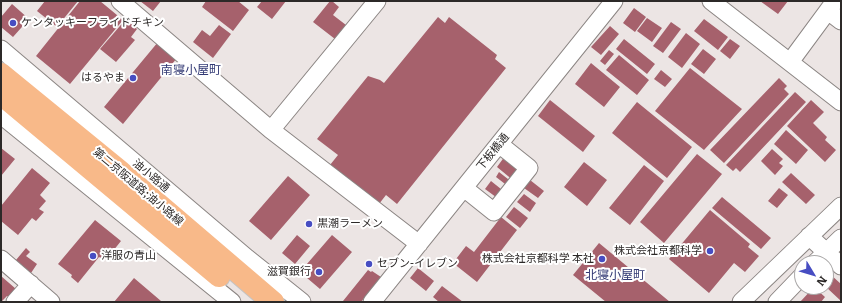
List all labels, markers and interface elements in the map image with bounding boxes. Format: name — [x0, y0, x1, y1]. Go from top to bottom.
place label: ケンタッキーフライドチキン — [21, 16, 164, 30]
marker: ケンタッキーフライドチキン — [8, 18, 18, 28]
district label: 南寝小屋町 — [161, 63, 221, 77]
place label: はるやま — [81, 71, 125, 85]
marker: はるやま — [128, 73, 138, 83]
street label: 下板橋通 — [474, 131, 512, 173]
street label: 第二京阪道路;油小路線 — [90, 145, 186, 229]
street label: 油小路通 — [130, 157, 172, 195]
place label: 黒潮ラーメン — [317, 217, 383, 231]
marker: 黒潮ラーメン — [304, 219, 314, 229]
place label: 株式会社京都科学 — [614, 244, 702, 258]
marker: 株式会社京都科学 — [705, 246, 715, 256]
place label: 洋服の青山 — [101, 249, 156, 263]
marker: 洋服の青山 — [88, 251, 98, 261]
place label: 株式会社京都科学 本社 — [482, 252, 594, 266]
marker: 株式会社京都科学 本社 — [597, 254, 607, 264]
north arrow — [794, 255, 834, 295]
place label: セブン-イレブン — [377, 257, 458, 271]
marker: セブン-イレブン — [364, 259, 374, 269]
place label: 滋賀銀行 — [267, 265, 311, 279]
marker: 滋賀銀行 — [314, 267, 324, 277]
district label: 北寝小屋町 — [585, 268, 645, 282]
text: N — [814, 273, 832, 290]

